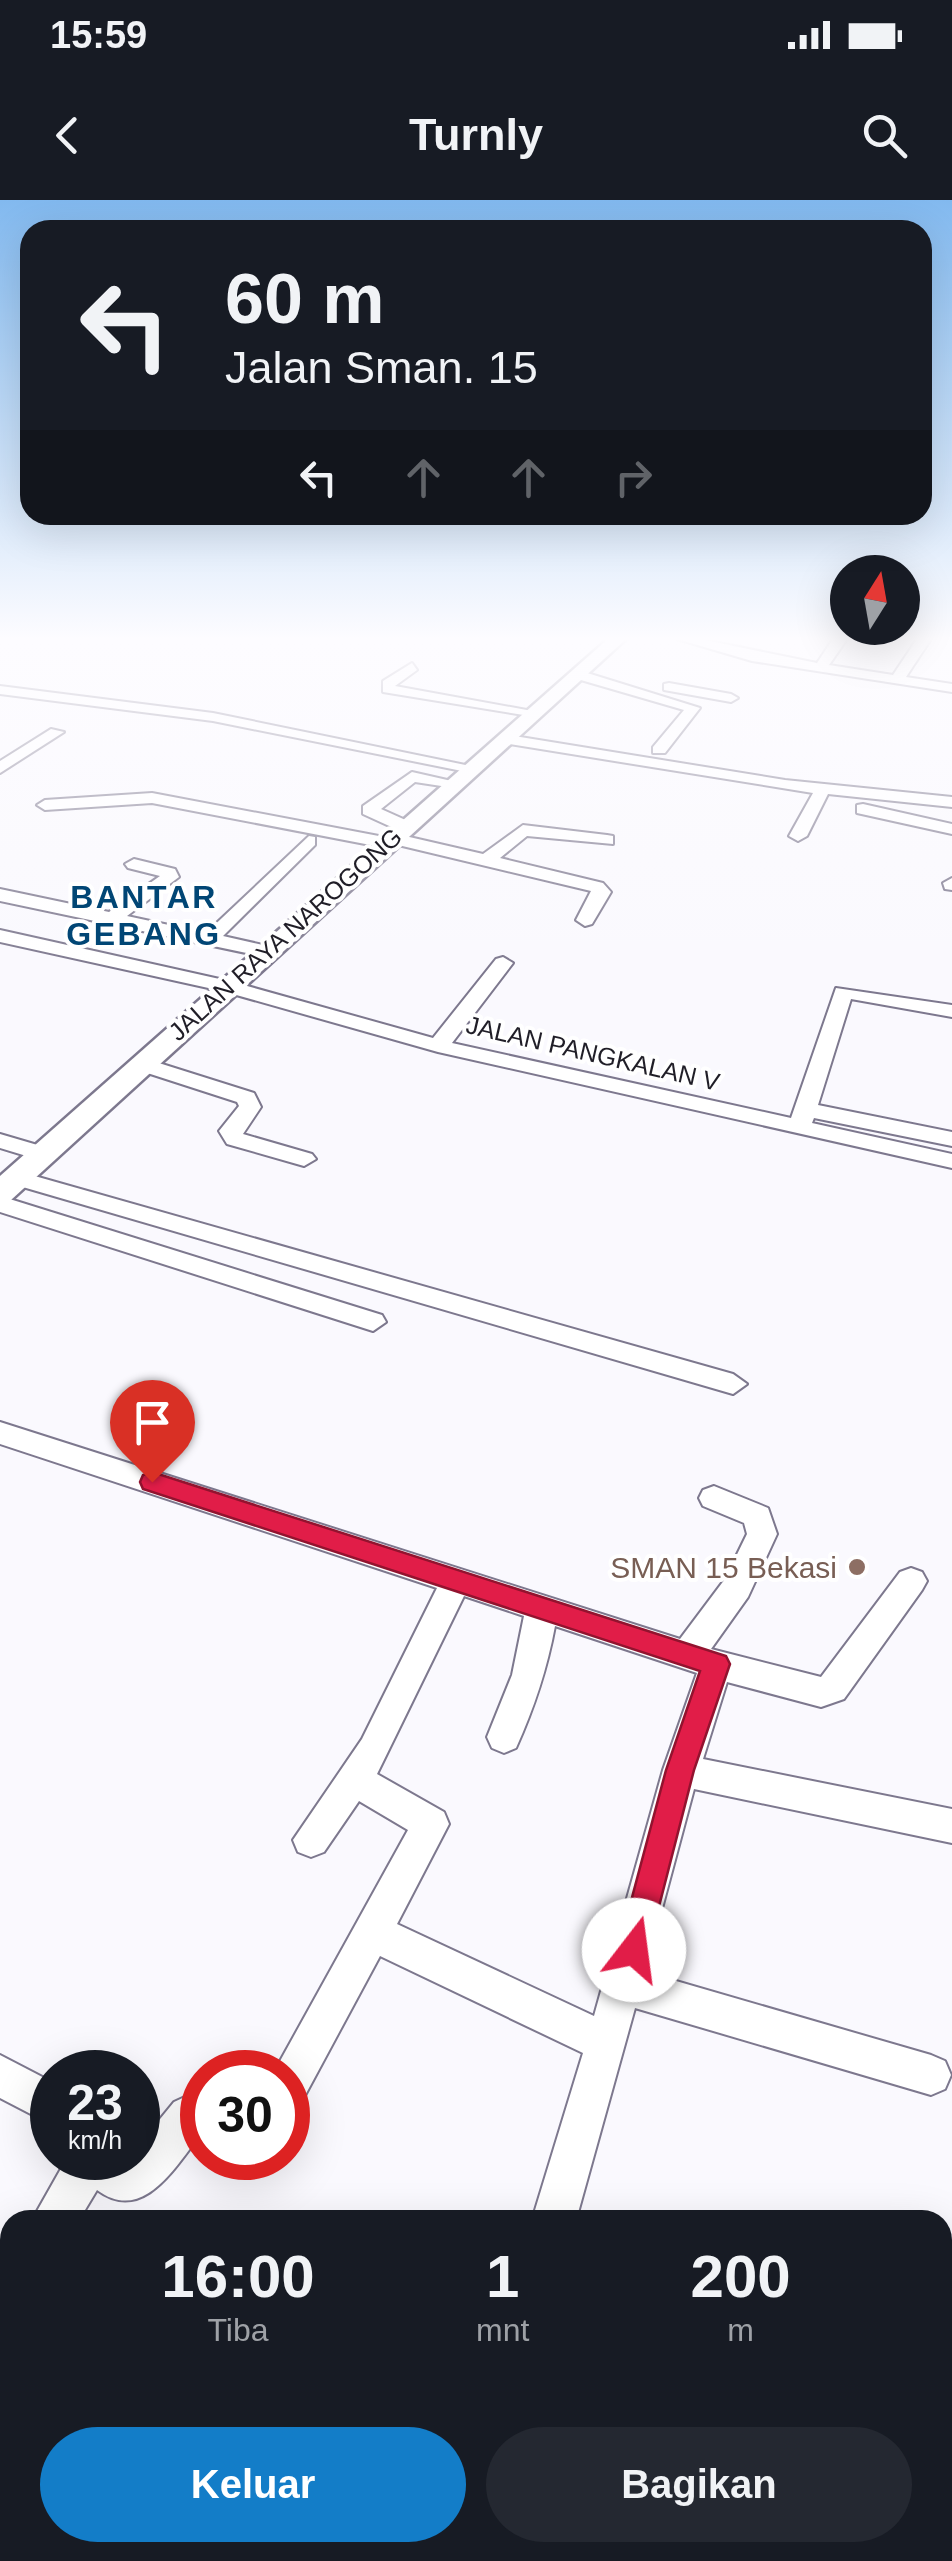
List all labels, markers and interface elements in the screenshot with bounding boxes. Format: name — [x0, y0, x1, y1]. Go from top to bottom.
text: 15:59 — [50, 14, 147, 56]
icon: back — [40, 108, 95, 163]
icon: search — [857, 108, 912, 163]
text: Turnly — [409, 109, 543, 160]
icon: left — [60, 260, 190, 390]
text: 60 m — [225, 260, 385, 338]
text: Jalan Sman. 15 — [225, 342, 538, 393]
icon: left — [291, 450, 346, 505]
icon: ahead — [396, 450, 451, 505]
icon: ahead — [501, 450, 556, 505]
icon: right — [606, 450, 661, 505]
north arrow — [830, 555, 920, 645]
map controls — [830, 555, 920, 645]
street label: JALAN RAYA NAROGONG — [163, 822, 407, 1046]
district label: BANTAR GEBANG — [66, 879, 222, 952]
street label: JALAN PANGKALAN V — [463, 1010, 723, 1096]
pin — [110, 1380, 195, 1483]
icon: arrive — [125, 1395, 180, 1450]
place label: SMAN 15 Bekasi — [610, 1551, 837, 1584]
marker: SMAN 15 Bekasi — [846, 1556, 868, 1578]
position arrow — [582, 1898, 686, 2002]
speed limit sign: 30 — [180, 2050, 310, 2180]
text: 23 — [67, 2075, 123, 2131]
text: km/h — [68, 2126, 122, 2154]
text: 16:00 — [161, 2243, 315, 2310]
text: 1 — [486, 2243, 519, 2310]
text: 200 — [691, 2243, 791, 2310]
text: Tiba — [207, 2312, 269, 2348]
text: mnt — [476, 2312, 529, 2348]
text: m — [727, 2312, 754, 2348]
button: Keluar — [40, 2427, 466, 2542]
button: Bagikan — [486, 2427, 912, 2542]

